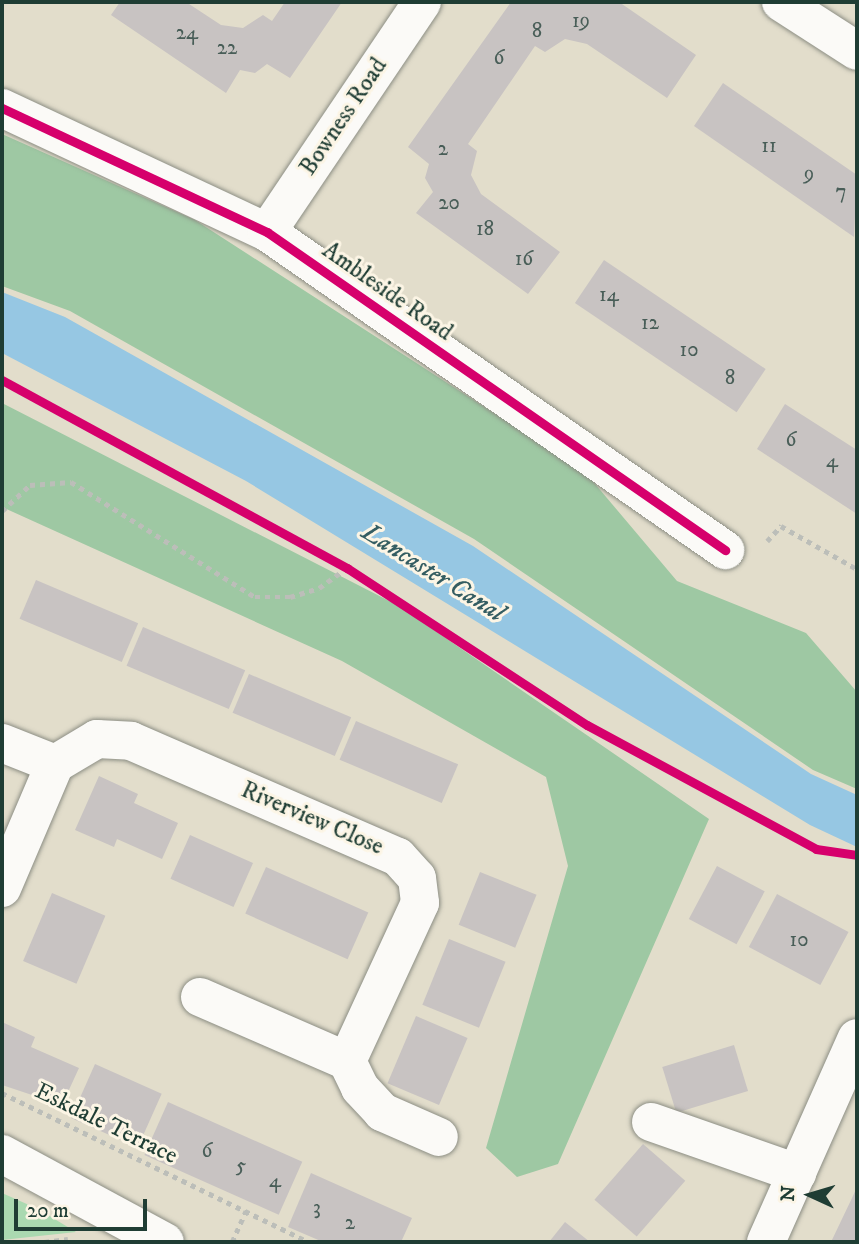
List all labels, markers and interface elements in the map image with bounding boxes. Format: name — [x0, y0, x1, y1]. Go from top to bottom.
house number: 19 — [572, 8, 590, 34]
house number: 8 — [532, 18, 542, 44]
house number: 24 — [176, 20, 198, 46]
house number: 22 — [217, 35, 237, 61]
house number: 6 — [494, 45, 504, 71]
street label: Bowness Road — [294, 53, 394, 181]
house number: 11 — [761, 133, 777, 159]
house number: 2 — [438, 136, 448, 162]
house number: 9 — [804, 161, 814, 187]
house number: 7 — [835, 179, 847, 205]
house number: 20 — [438, 190, 460, 216]
house number: 18 — [476, 216, 494, 242]
street label: Ambleside Road — [316, 237, 458, 347]
house number: 16 — [515, 246, 533, 272]
house number: 14 — [599, 282, 619, 308]
house number: 12 — [641, 310, 659, 336]
house number: 10 — [680, 337, 698, 363]
house number: 8 — [725, 365, 735, 391]
house number: 6 — [786, 427, 796, 453]
house number: 4 — [826, 448, 838, 474]
water label: Lancaster Canal — [356, 517, 510, 629]
street label: Riverview Close — [237, 776, 387, 862]
house number: 10 — [790, 927, 808, 953]
street label: Eskdale Terrace — [30, 1077, 182, 1171]
house number: 6 — [202, 1138, 212, 1164]
house number: 5 — [236, 1153, 246, 1179]
north arrow — [775, 1160, 845, 1230]
house number: 4 — [269, 1168, 281, 1194]
scale bar — [18, 1184, 150, 1228]
text: N — [777, 1185, 801, 1202]
house number: 3 — [313, 1195, 321, 1221]
text: 20 m — [27, 1198, 69, 1224]
house number: 2 — [345, 1210, 355, 1236]

